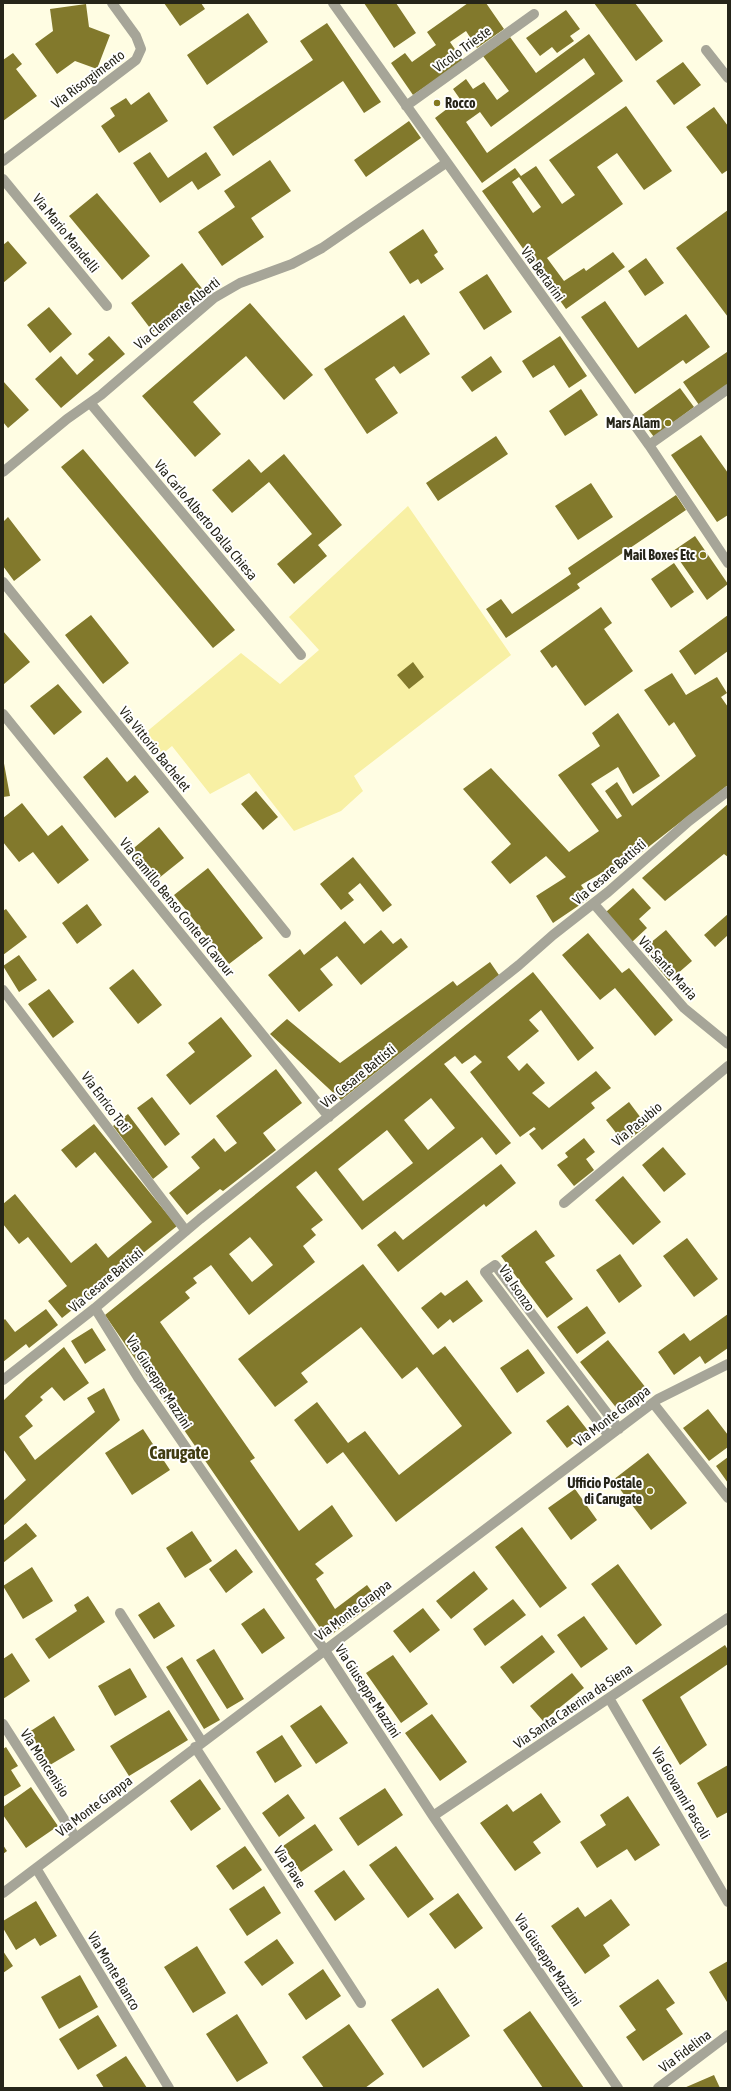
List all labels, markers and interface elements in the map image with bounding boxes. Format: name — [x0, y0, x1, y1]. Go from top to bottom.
street label: Vicolo Trieste — [430, 23, 494, 75]
street label: Via Risorgimento — [48, 46, 128, 112]
place label: Rocco — [445, 95, 476, 111]
marker: Rocco — [432, 98, 442, 108]
street label: Via Mario Mandelli — [29, 190, 103, 276]
street label: Via Bertarini — [518, 244, 568, 304]
street label: Via Clemente Alberti — [131, 274, 223, 352]
place label: Mars Alam — [606, 415, 660, 431]
marker: Mars Alam — [663, 418, 673, 428]
street label: Via Carlo Alberto Dalla Chiesa — [151, 457, 261, 583]
place label: Mail Boxes Etc — [623, 547, 696, 563]
marker: Mail Boxes Etc — [698, 550, 708, 560]
street label: Via Vittorio Bachelet — [116, 703, 194, 795]
street label: Via Camillo Benso Conte di Cavour — [116, 835, 238, 980]
street label: Via Cesare Battisti — [569, 836, 649, 908]
street label: Via Santa Maria — [635, 933, 701, 1003]
street label: Via Cesare Battisti — [317, 1041, 399, 1111]
street label: Via Enrico Toti — [78, 1069, 134, 1135]
street label: Via Pasubio — [609, 1099, 665, 1149]
street label: Via Cesare Battisti — [66, 1244, 146, 1316]
street label: Via Isonzo — [496, 1262, 538, 1314]
street label: Via Giuseppe Mazzini — [123, 1332, 195, 1432]
street label: Via Monte Grappa — [571, 1382, 653, 1450]
district label: Carugate — [149, 1442, 209, 1463]
place label: Ufficio Postale di Carugate — [567, 1475, 642, 1507]
marker: Ufficio Postale di Carugate — [645, 1486, 655, 1496]
street label: Via Monte Grappa — [312, 1576, 394, 1644]
street label: Via Giuseppe Mazzini — [332, 1641, 404, 1741]
street label: Via Santa Caterina da Siena — [511, 1660, 635, 1752]
street label: Via Moncenisio — [17, 1726, 73, 1800]
street label: Via Giovanni Pascoli — [648, 1744, 714, 1842]
street label: Via Monte Grappa — [53, 1772, 135, 1840]
street label: Via Piave — [271, 1843, 309, 1891]
street label: Via Giuseppe Mazzini — [511, 1911, 585, 2009]
street label: Via Monte Bianco — [84, 1929, 144, 2013]
street label: Via Fidelina — [656, 2026, 714, 2076]

